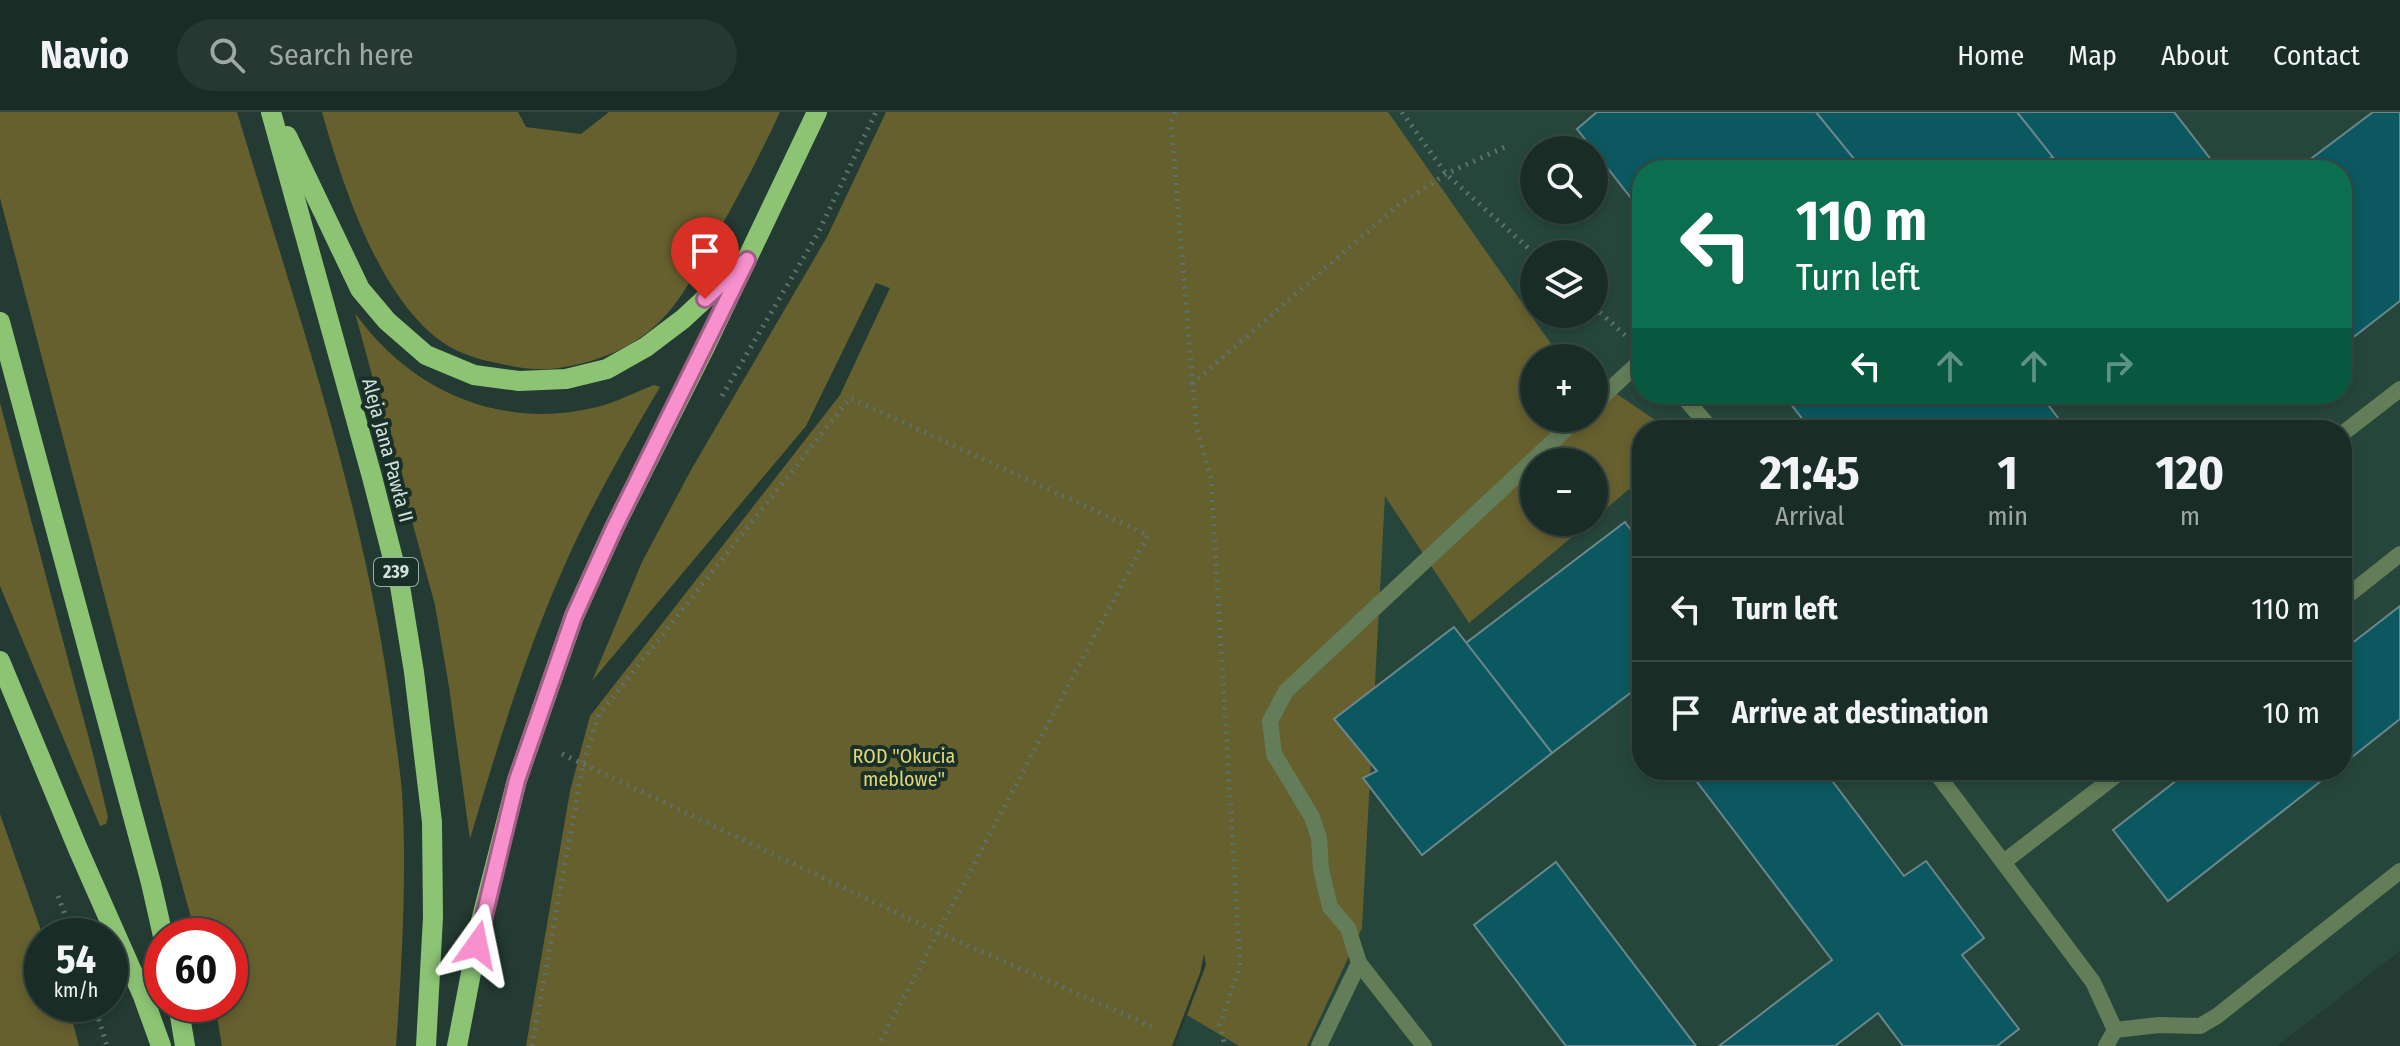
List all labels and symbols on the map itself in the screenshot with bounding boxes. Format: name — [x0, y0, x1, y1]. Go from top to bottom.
pin — [671, 217, 739, 299]
street label: Aleja Jana Pawła II — [357, 375, 419, 525]
road number: 239 — [374, 558, 418, 586]
park label: ROD "Okucia meblowe" — [853, 744, 955, 791]
position arrow — [435, 903, 519, 987]
speed limit sign: 60 — [144, 918, 248, 1022]

